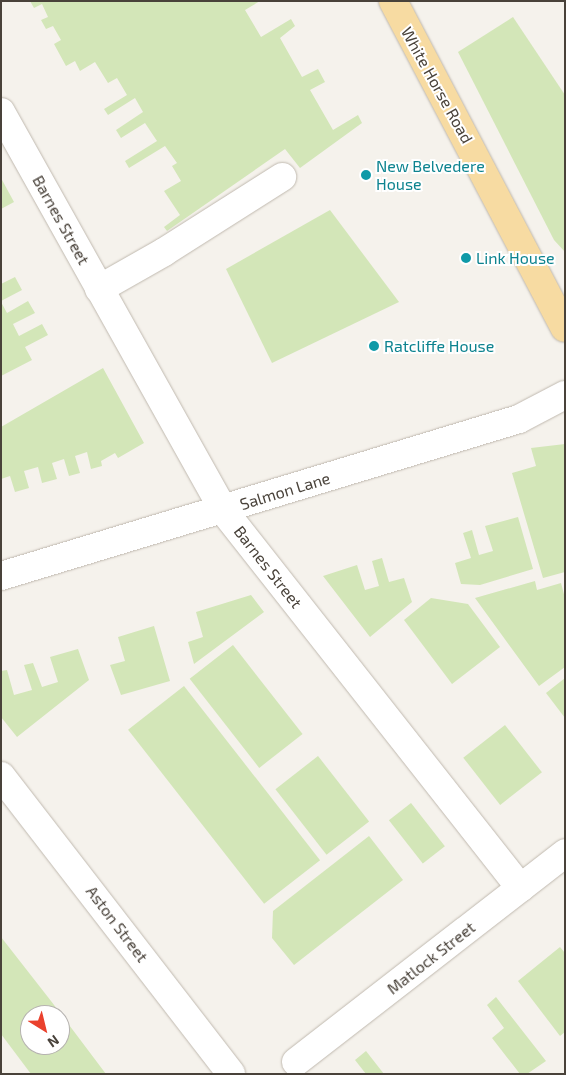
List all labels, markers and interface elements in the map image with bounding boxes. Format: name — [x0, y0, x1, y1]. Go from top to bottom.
street label: White Horse Road — [397, 23, 477, 147]
place label: New Belvedere House — [376, 156, 485, 194]
marker: New Belvedere House — [360, 169, 372, 181]
street label: Barnes Street — [29, 172, 93, 268]
place label: Link House — [476, 248, 555, 268]
marker: Link House — [460, 252, 472, 264]
place label: Ratcliffe House — [384, 336, 494, 356]
marker: Ratcliffe House — [368, 340, 380, 352]
street label: Salmon Lane — [238, 468, 332, 514]
street label: Barnes Street — [230, 522, 306, 612]
street label: Aston Street — [82, 882, 152, 966]
street label: Matlock Street — [383, 918, 479, 998]
north arrow — [20, 1005, 70, 1055]
text: N — [44, 1032, 63, 1052]

